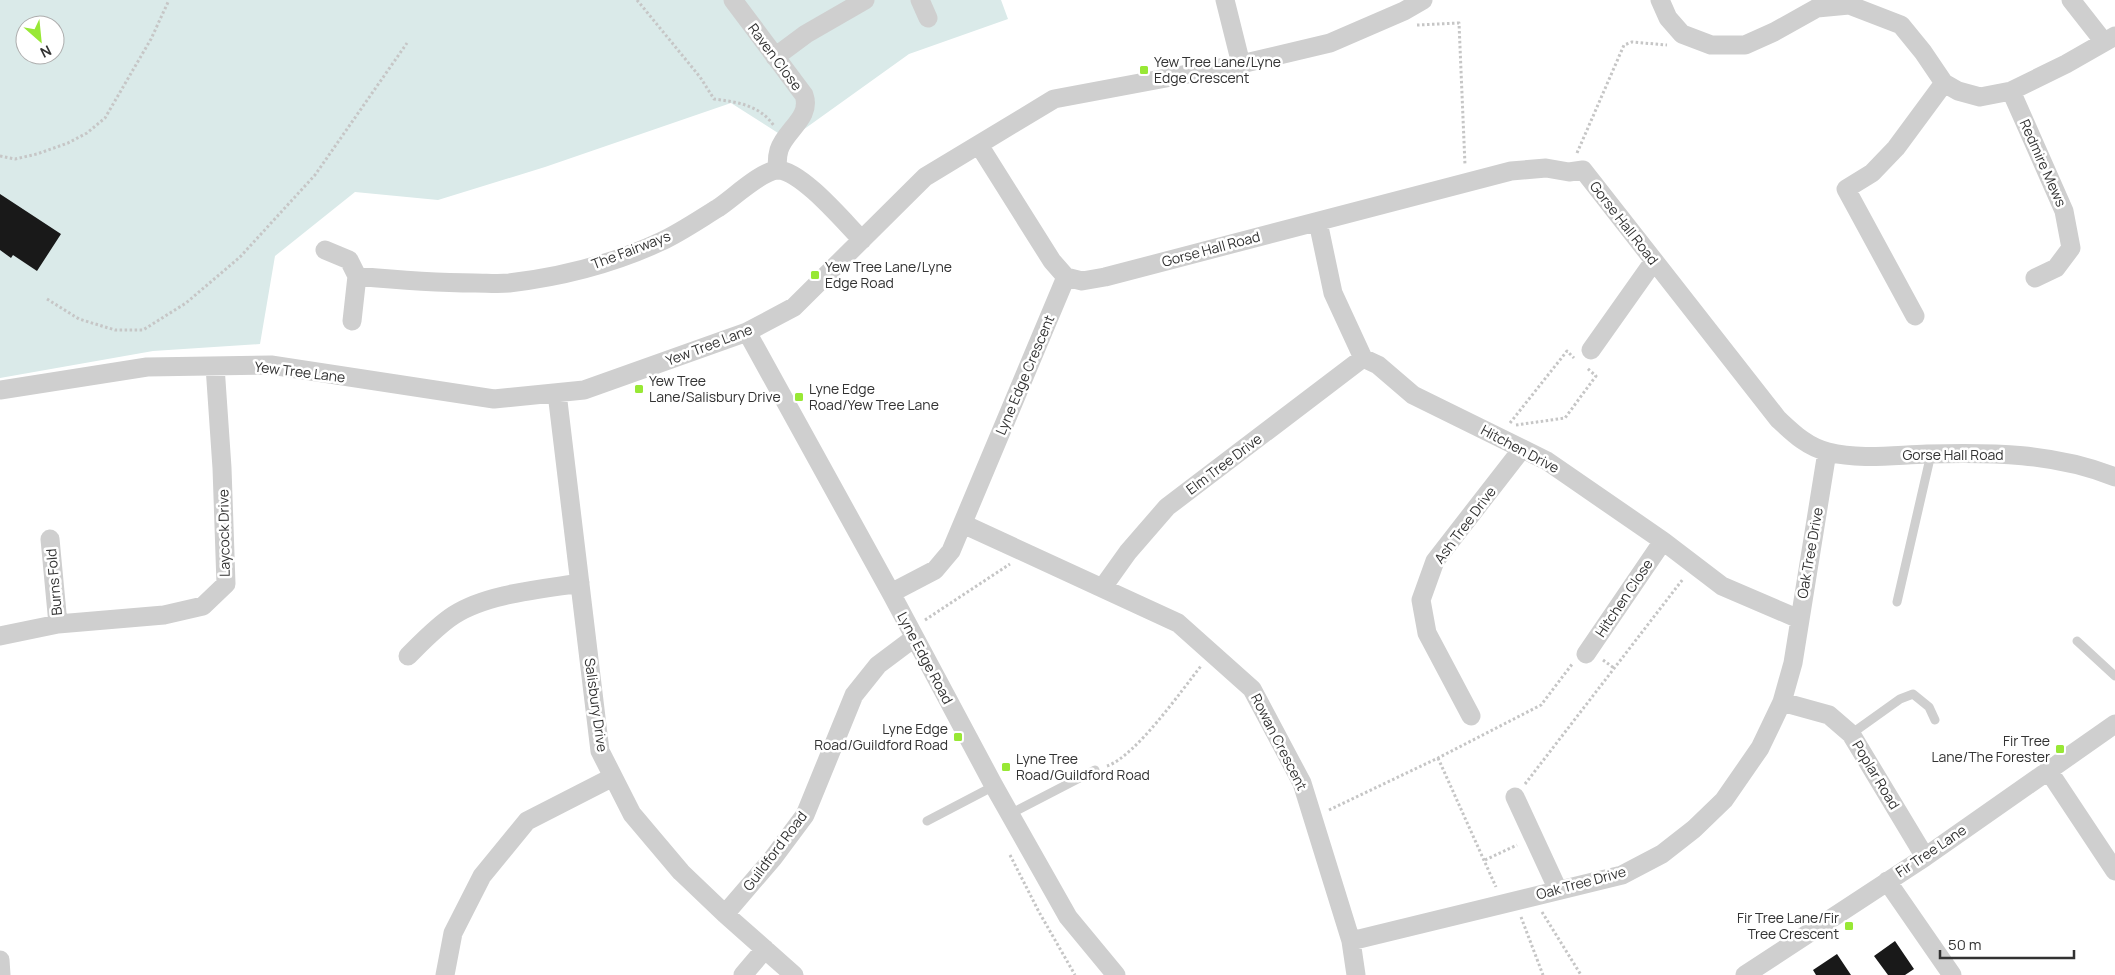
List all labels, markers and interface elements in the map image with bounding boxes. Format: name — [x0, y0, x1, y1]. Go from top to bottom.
north arrow — [15, 15, 65, 65]
street label: Raven Close — [744, 19, 807, 94]
text: N — [37, 41, 55, 63]
place label: Yew Tree Lane/Lyne Edge Crescent — [1154, 52, 1281, 87]
marker: Yew Tree Lane/Lyne Edge Crescent — [1138, 64, 1150, 76]
street label: Redmire Mews — [2016, 116, 2071, 210]
street label: Gorse Hall Road — [1586, 177, 1663, 268]
street label: The Fairways — [589, 226, 673, 273]
street label: Gorse Hall Road — [1160, 226, 1262, 271]
place label: Yew Tree Lane/Lyne Edge Road — [825, 257, 952, 292]
marker: Yew Tree Lane/Lyne Edge Road — [809, 269, 821, 281]
street label: Lyne Edge Crescent — [991, 312, 1059, 438]
street label: Yew Tree Lane — [663, 319, 755, 370]
street label: Yew Tree Lane — [254, 357, 346, 386]
place label: Yew Tree Lane/Salisbury Drive — [649, 371, 781, 406]
place label: Lyne Edge Road/Yew Tree Lane — [809, 379, 939, 414]
marker: Yew Tree Lane/Salisbury Drive — [633, 383, 645, 395]
marker: Lyne Edge Road/Yew Tree Lane — [793, 391, 805, 403]
street label: Hitchen Drive — [1478, 420, 1563, 477]
street label: Elm Tree Drive — [1182, 429, 1266, 498]
street label: Gorse Hall Road — [1902, 445, 2004, 464]
street label: Ash Tree Drive — [1429, 482, 1500, 567]
street label: Laycock Drive — [213, 489, 234, 577]
street label: Oak Tree Drive — [1792, 506, 1827, 600]
street label: Burns Fold — [41, 548, 66, 616]
street label: Hitchen Close — [1590, 555, 1657, 640]
street label: Lyne Edge Road — [893, 608, 958, 707]
street label: Salisbury Drive — [580, 657, 612, 753]
street label: Rowan Crescent — [1247, 690, 1312, 794]
place label: Lyne Edge Road/Guildford Road — [814, 719, 948, 754]
marker: Lyne Edge Road/Guildford Road — [952, 731, 964, 743]
place label: Fir Tree Lane/The Forester — [1931, 731, 2050, 766]
street label: Poplar Road — [1848, 737, 1904, 813]
marker: Fir Tree Lane/The Forester — [2054, 743, 2066, 755]
place label: Lyne Tree Road/Guildford Road — [1016, 749, 1150, 784]
marker: Lyne Tree Road/Guildford Road — [1000, 761, 1012, 773]
street label: Guildford Road — [738, 807, 811, 894]
street label: Fir Tree Lane — [1892, 820, 1970, 881]
street label: Oak Tree Drive — [1534, 861, 1628, 904]
place label: Fir Tree Lane/Fir Tree Crescent — [1737, 908, 1839, 943]
marker: Fir Tree Lane/Fir Tree Crescent — [1843, 920, 1855, 932]
scale bar — [1940, 928, 2074, 960]
text: 50 m — [1948, 934, 1982, 955]

